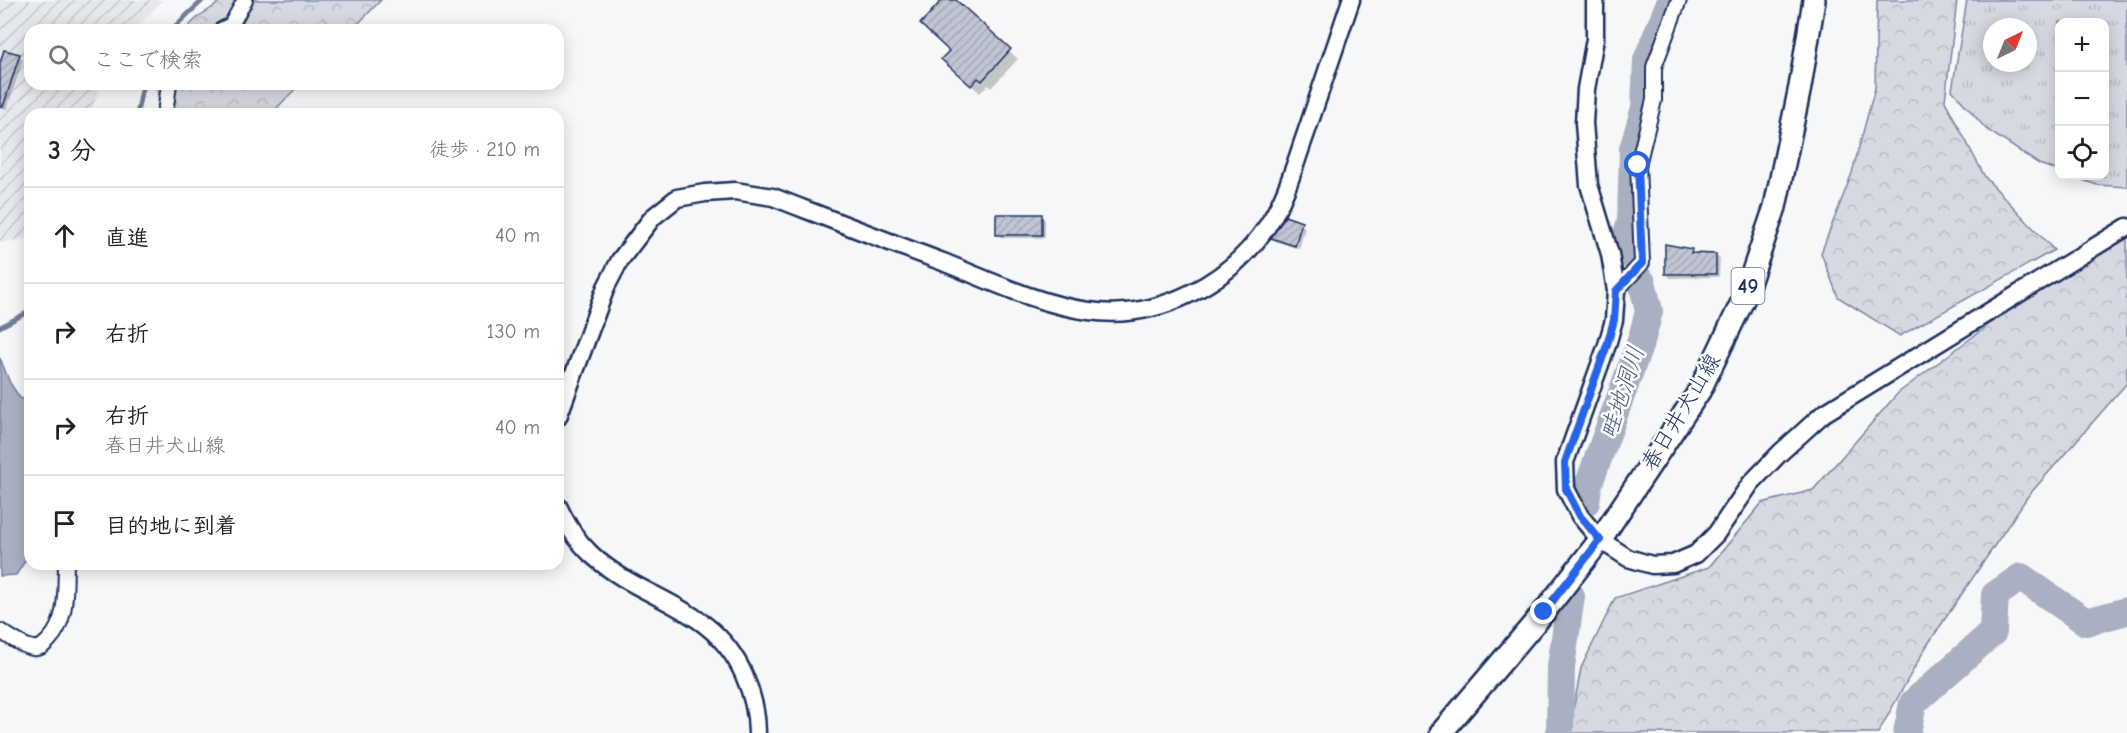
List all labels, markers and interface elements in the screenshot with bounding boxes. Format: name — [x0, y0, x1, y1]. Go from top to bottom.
north arrow — [1983, 18, 2037, 72]
map controls — [2055, 18, 2109, 180]
button: + — [2055, 18, 2109, 72]
search box — [24, 24, 564, 90]
icon: search — [45, 41, 78, 74]
text: ここで検索 — [93, 47, 203, 73]
button: − — [2055, 72, 2109, 126]
button: locate — [2055, 126, 2109, 180]
text: 3 分 — [48, 136, 96, 166]
text: 徒歩 · 210 m — [429, 138, 540, 161]
route start — [1624, 151, 1650, 177]
icon: ahead — [48, 219, 81, 252]
text: 40 m — [495, 224, 540, 247]
text: 直進 — [105, 225, 149, 251]
road number: 49 — [1732, 268, 1764, 304]
icon: right — [48, 315, 81, 348]
text: 130 m — [487, 320, 540, 343]
text: 右折 — [105, 321, 149, 347]
water label: 畦地洞川 — [1594, 342, 1650, 442]
street label: 春日井犬山線 — [1636, 349, 1726, 475]
text: 右折 — [105, 403, 149, 429]
icon: right — [48, 411, 81, 444]
text: 40 m — [495, 416, 540, 439]
text: 春日井犬山線 — [105, 434, 225, 457]
icon: arrive — [48, 507, 81, 540]
text: 目的地に到着 — [105, 513, 237, 539]
route end — [1530, 598, 1556, 624]

